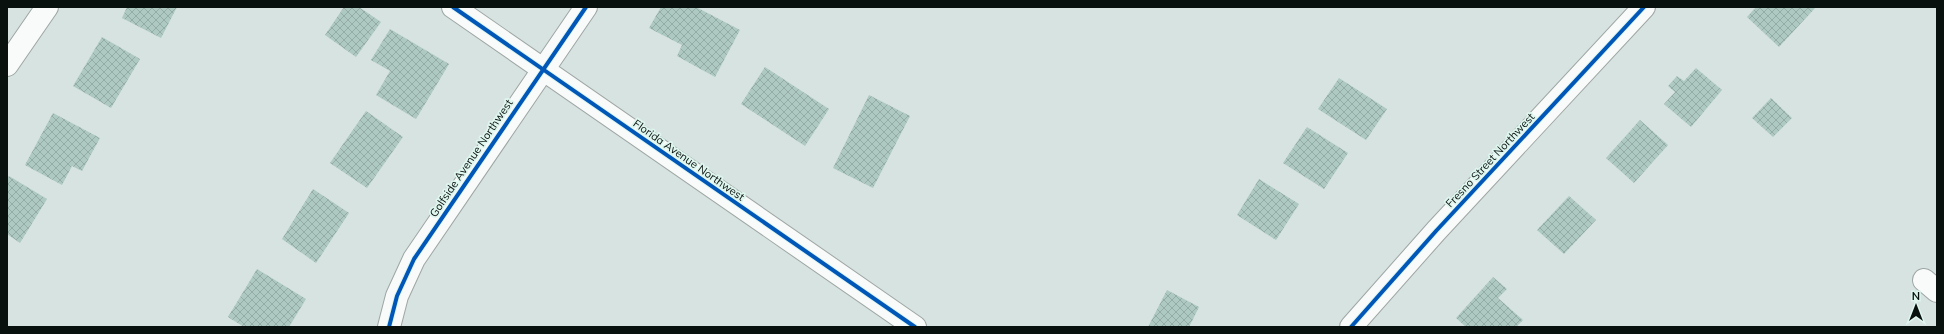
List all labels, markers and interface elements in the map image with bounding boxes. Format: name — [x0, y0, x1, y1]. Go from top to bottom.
street label: Golfside Avenue Northwest — [426, 96, 516, 220]
street label: Fresno Street Northwest — [1443, 110, 1538, 210]
street label: Florida Avenue Northwest — [631, 116, 747, 204]
north arrow — [1896, 286, 1936, 326]
text: N — [1912, 289, 1920, 303]

